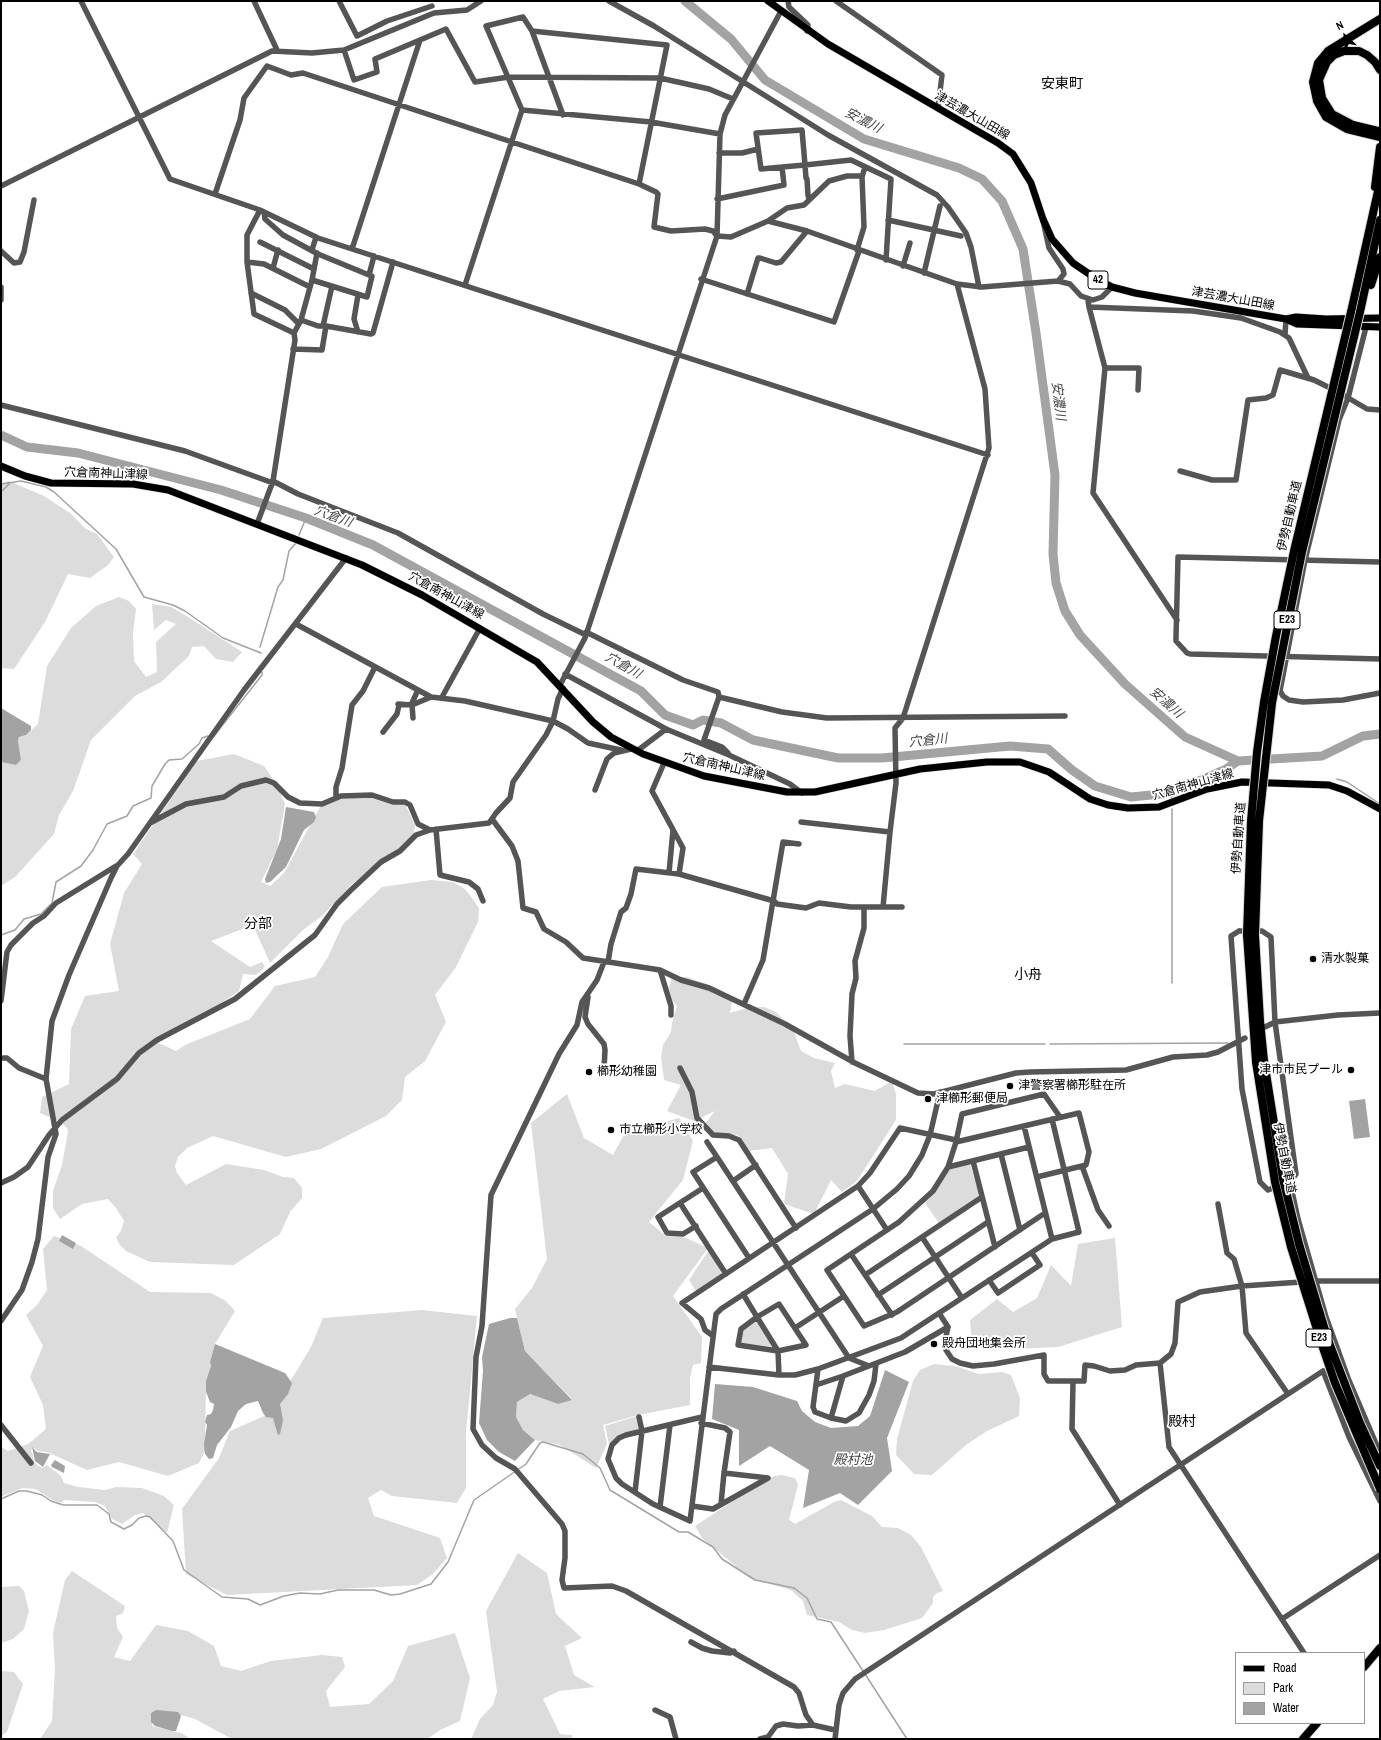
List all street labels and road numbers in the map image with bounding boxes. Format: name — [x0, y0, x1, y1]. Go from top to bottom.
street label: 津芸濃大山田線 — [932, 89, 1012, 143]
road number: 42 — [1088, 271, 1108, 289]
street label: 津芸濃大山田線 — [1190, 285, 1276, 313]
street label: 穴倉南神山津線 — [64, 465, 148, 483]
street label: 伊勢自動車道 — [1275, 479, 1305, 553]
street label: 穴倉南神山津線 — [406, 569, 486, 623]
road number: E23 — [1274, 611, 1300, 629]
street label: 穴倉南神山津線 — [681, 751, 767, 783]
street label: 穴倉南神山津線 — [1151, 767, 1235, 803]
street label: 伊勢自動車道 — [1229, 802, 1249, 874]
street label: 伊勢自動車道 — [1270, 1121, 1298, 1195]
road number: E23 — [1306, 1329, 1332, 1347]

